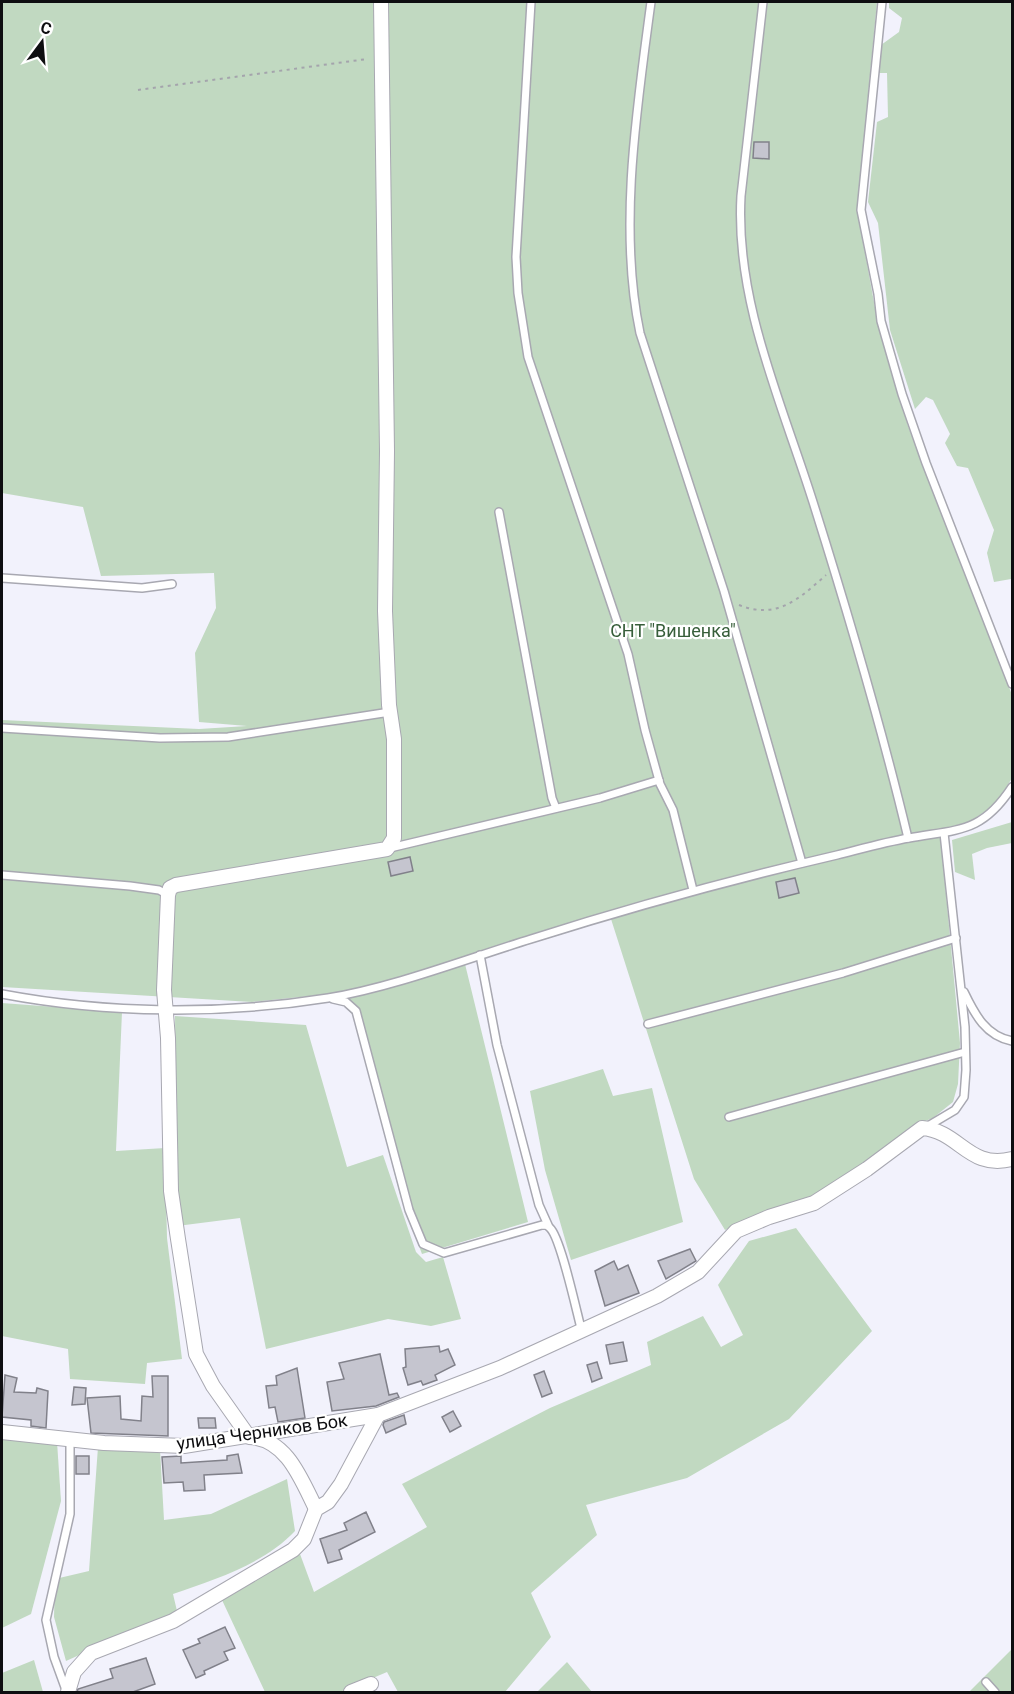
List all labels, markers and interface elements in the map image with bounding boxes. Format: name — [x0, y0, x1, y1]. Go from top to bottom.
north arrow — [12, 12, 72, 72]
text: С — [38, 17, 54, 39]
park label: СНТ "Вишенка" — [610, 620, 736, 641]
street label: улица Черников Бок — [175, 1409, 349, 1454]

